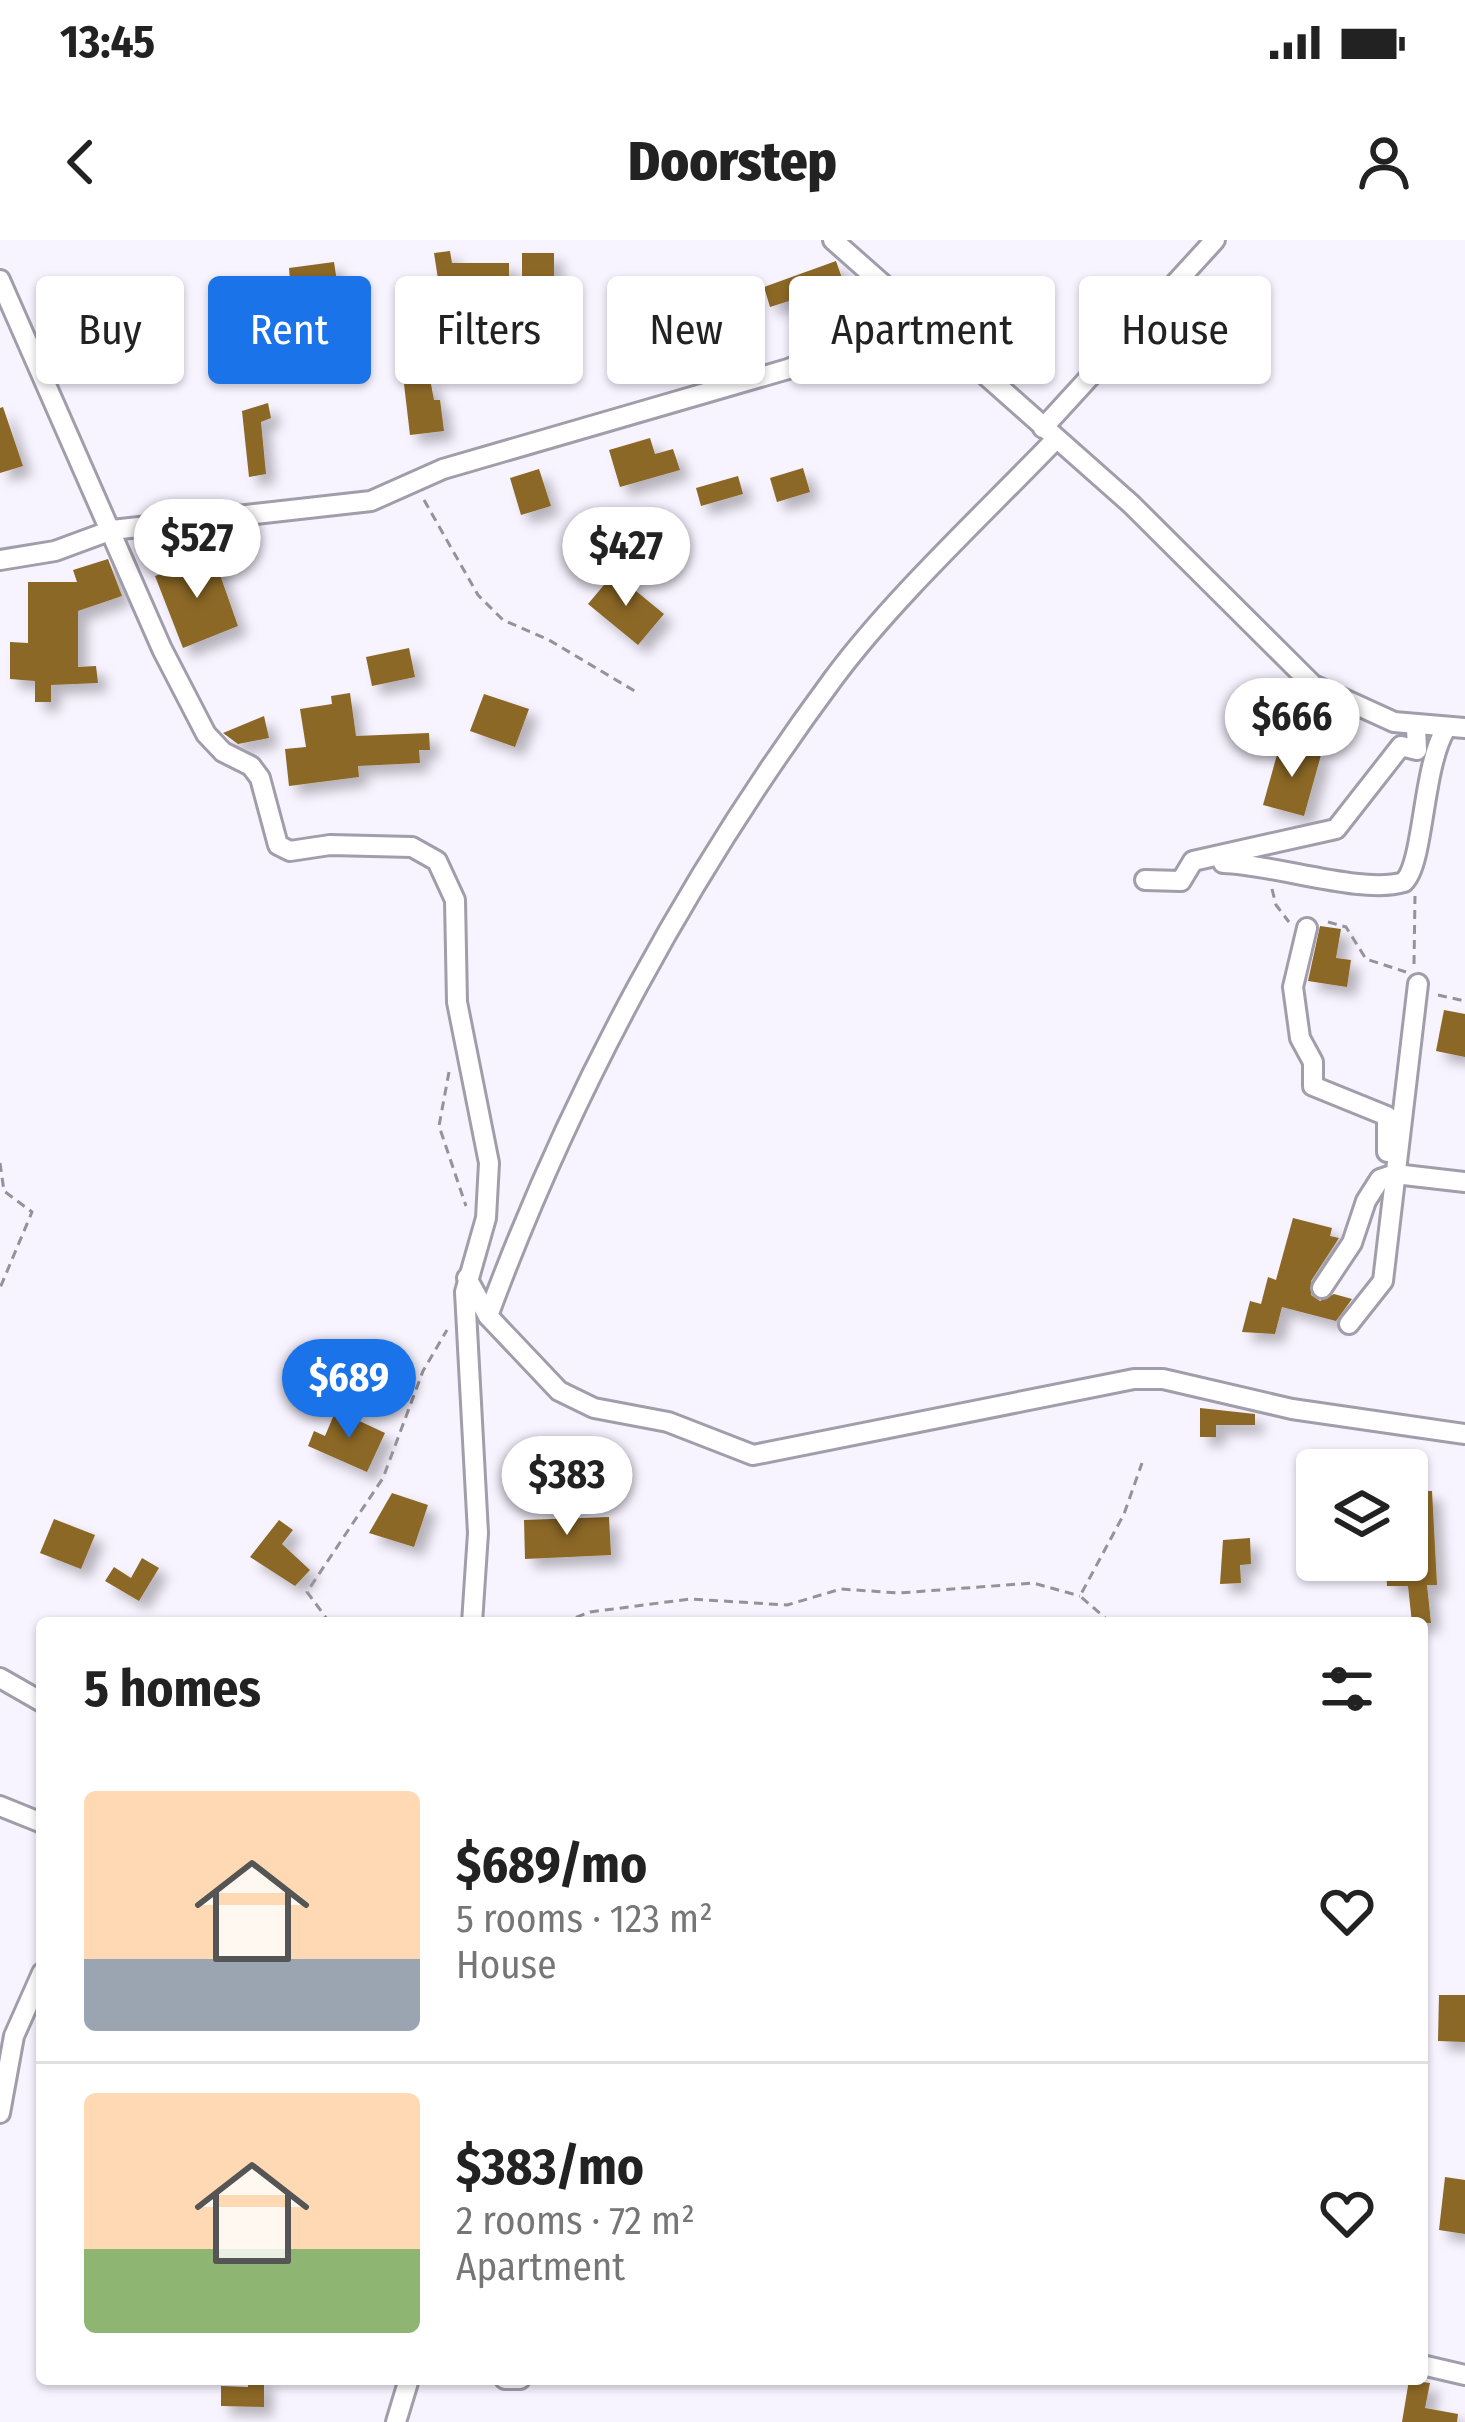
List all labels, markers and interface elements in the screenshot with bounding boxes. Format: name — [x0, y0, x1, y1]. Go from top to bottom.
text: 13:45 — [60, 15, 155, 69]
icon: back — [48, 129, 114, 195]
icon: person — [1351, 129, 1417, 195]
text: Doorstep — [628, 130, 837, 194]
chip: Buy — [36, 276, 184, 384]
chip: Rent — [208, 276, 371, 384]
chip: Filters — [395, 276, 583, 384]
chip: New — [607, 276, 765, 384]
chip: Apartment — [789, 276, 1055, 384]
chip: House — [1079, 276, 1271, 384]
pin: $527 — [126, 499, 268, 601]
pin: $427 — [555, 507, 697, 609]
text: $527 — [161, 515, 233, 561]
text: $427 — [589, 523, 663, 569]
pin: $666 — [1221, 678, 1363, 780]
text: $666 — [1252, 694, 1332, 740]
pin: $689 — [278, 1339, 420, 1441]
text: $689 — [309, 1355, 389, 1401]
pin: $383 — [496, 1436, 638, 1538]
map controls — [1296, 1449, 1428, 1581]
button: layers — [1296, 1449, 1428, 1581]
text: $383 — [529, 1452, 605, 1498]
icon: filters — [1314, 1656, 1380, 1722]
text: 5 homes — [84, 1658, 261, 1720]
text: $689/mo — [456, 1834, 647, 1896]
icon: home — [180, 1839, 324, 1983]
icon: heart — [1314, 1878, 1380, 1944]
text: 5 rooms · 123 m² — [456, 1896, 713, 1942]
text: House — [456, 1942, 556, 1988]
text: $383/mo — [456, 2136, 644, 2198]
icon: home — [180, 2141, 324, 2285]
icon: heart — [1314, 2180, 1380, 2246]
text: 2 rooms · 72 m² — [456, 2198, 695, 2244]
text: Apartment — [456, 2244, 625, 2290]

